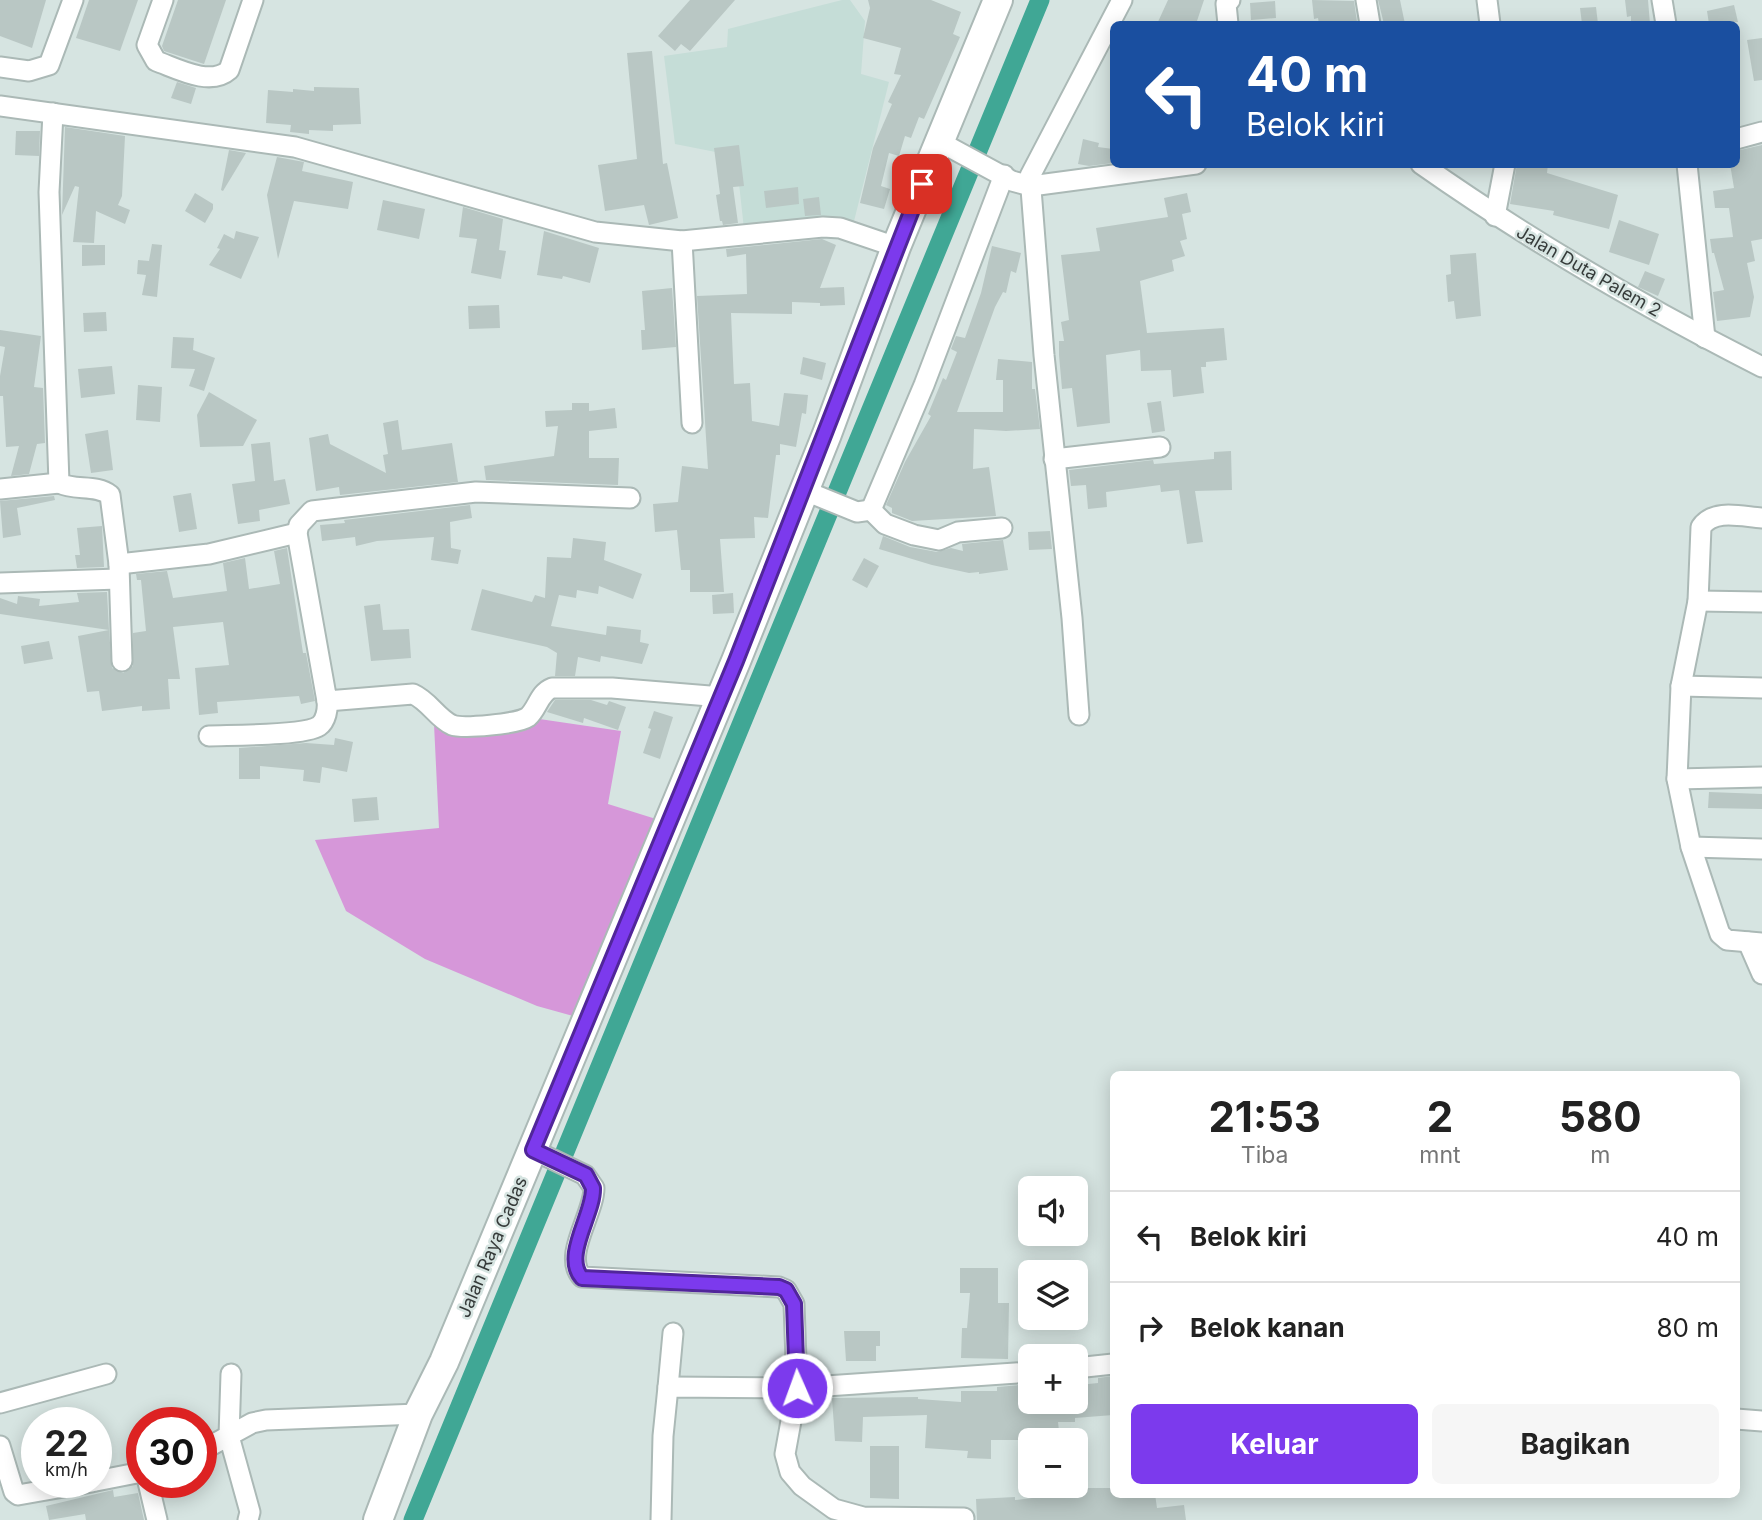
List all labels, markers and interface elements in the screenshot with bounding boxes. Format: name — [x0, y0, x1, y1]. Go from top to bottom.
text: 40 m — [1246, 45, 1369, 104]
icon: left — [1131, 49, 1222, 140]
text: Belok kiri — [1246, 105, 1385, 144]
pin — [892, 154, 952, 214]
icon: arrive — [903, 165, 941, 203]
street label: Jalan Duta Palem 2 — [1513, 221, 1665, 321]
text: 21:53 — [1208, 1091, 1321, 1142]
text: 2 — [1427, 1091, 1453, 1142]
text: 580 — [1559, 1091, 1642, 1142]
text: Tiba — [1241, 1141, 1289, 1169]
text: mnt — [1419, 1141, 1461, 1169]
text: m — [1590, 1141, 1610, 1169]
street label: Jalan Raya Cadas — [453, 1173, 531, 1321]
map controls — [1018, 1176, 1088, 1498]
button: sound — [1018, 1176, 1088, 1246]
icon: left — [1131, 1218, 1169, 1256]
text: Belok kiri — [1190, 1221, 1307, 1252]
text: 40 m — [1656, 1221, 1719, 1252]
button: layers — [1018, 1260, 1088, 1330]
icon: right — [1131, 1309, 1169, 1347]
text: Belok kanan — [1190, 1312, 1345, 1343]
text: 80 m — [1656, 1312, 1719, 1343]
button: + — [1018, 1344, 1088, 1414]
position arrow — [760, 1351, 834, 1425]
button: Keluar — [1131, 1404, 1418, 1484]
button: Bagikan — [1432, 1404, 1719, 1484]
speed limit sign: 30 — [126, 1407, 217, 1498]
text: 22 — [44, 1422, 89, 1464]
button: − — [1018, 1428, 1088, 1498]
text: km/h — [45, 1459, 88, 1480]

